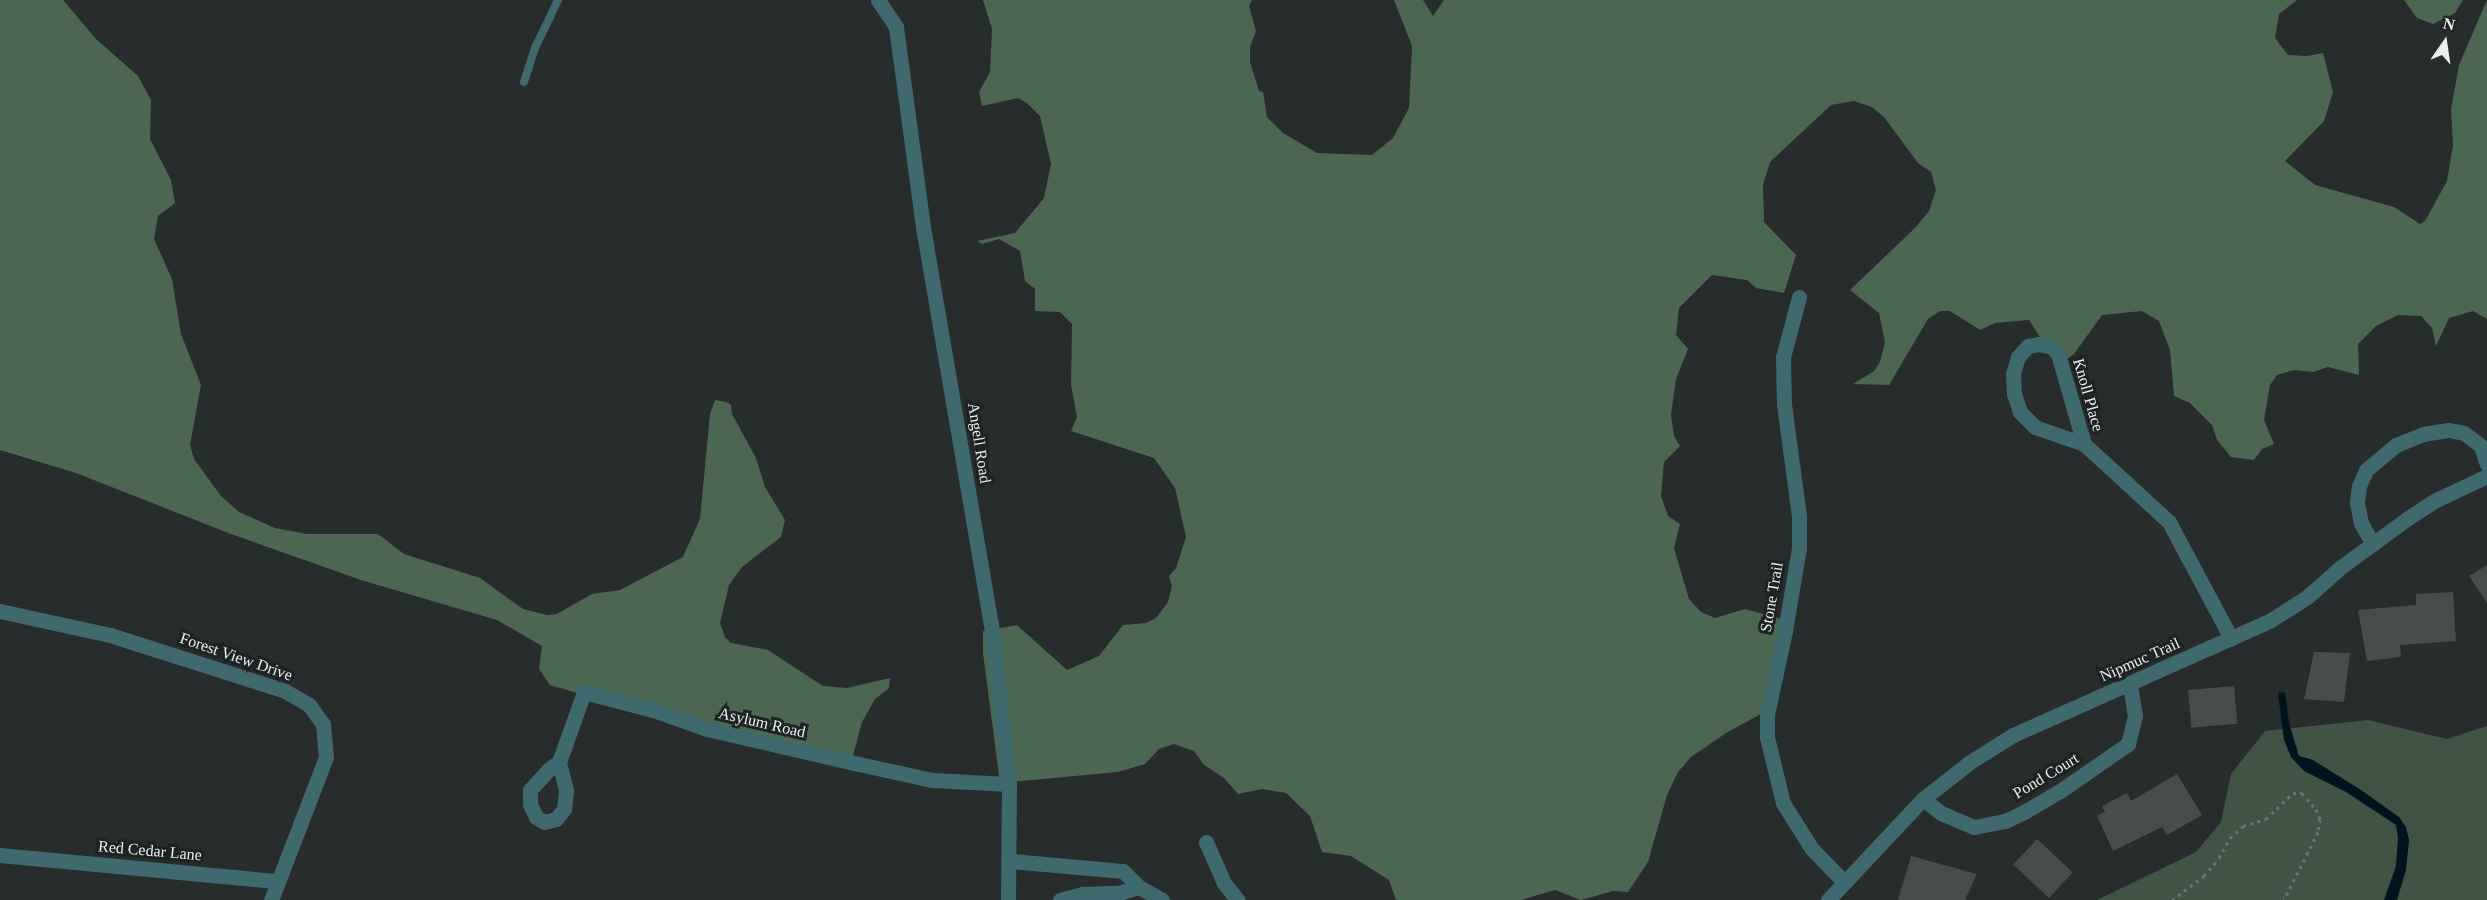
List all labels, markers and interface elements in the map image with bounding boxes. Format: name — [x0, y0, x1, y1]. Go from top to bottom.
north arrow — [2415, 12, 2475, 72]
text: N — [2442, 14, 2457, 34]
street label: Knoll Place — [2068, 356, 2108, 434]
street label: Angell Road — [963, 401, 995, 485]
street label: Stone Trail — [1756, 560, 1788, 634]
street label: Forest View Drive — [177, 629, 295, 685]
street label: Nipmuc Trail — [2097, 634, 2183, 686]
street label: Asylum Road — [717, 704, 807, 742]
street label: Pond Court — [2010, 749, 2082, 803]
street label: Red Cedar Lane — [97, 837, 203, 865]

